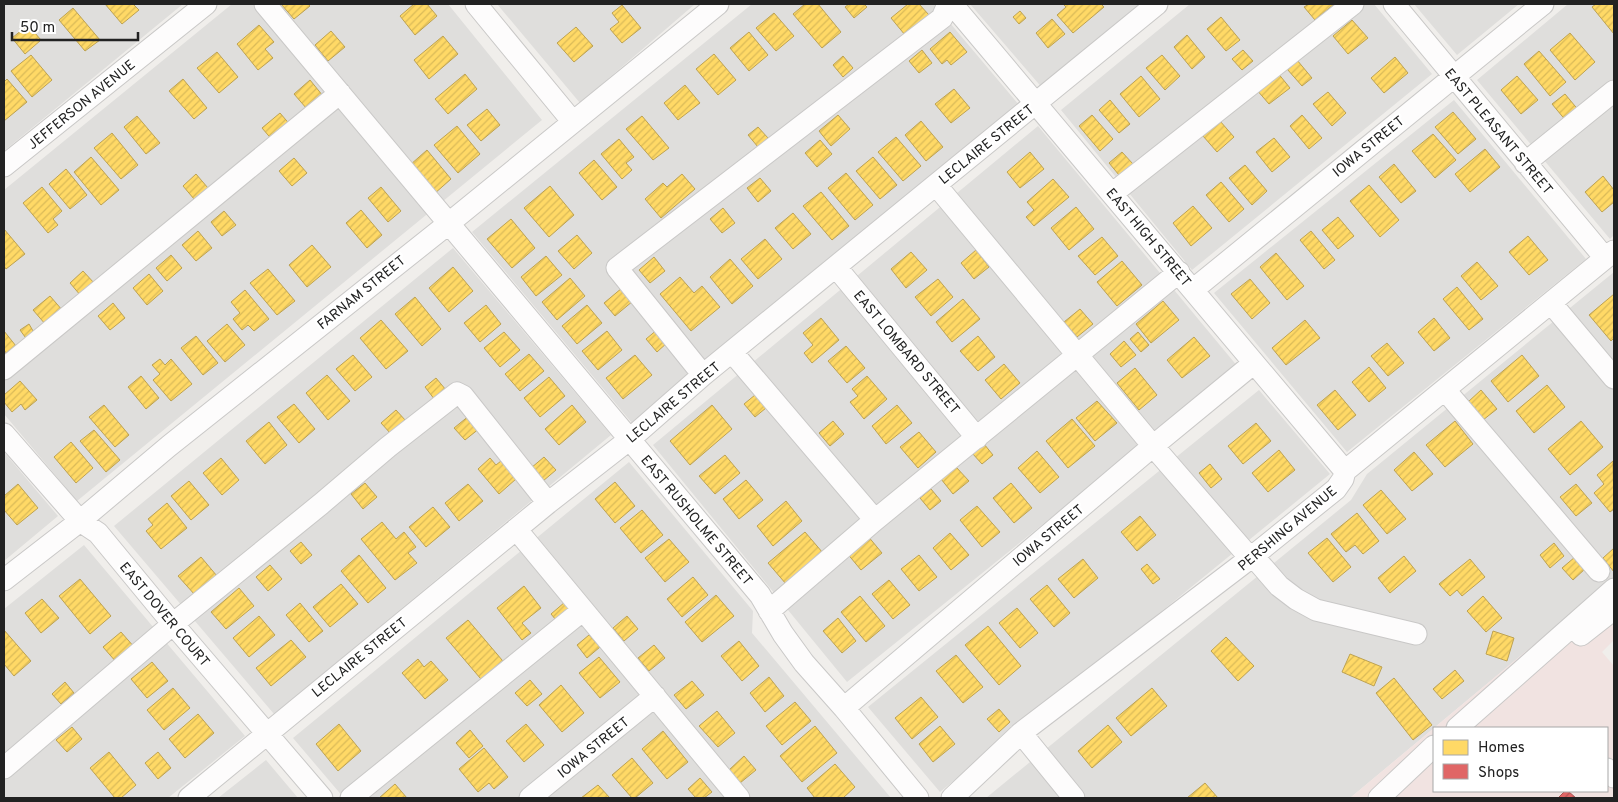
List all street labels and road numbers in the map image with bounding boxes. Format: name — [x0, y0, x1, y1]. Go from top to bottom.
street label: JEFFERSON AVENUE — [25, 57, 139, 154]
street label: EAST PLEASANT STREET — [1440, 65, 1556, 198]
street label: LECLAIRE STREET — [936, 102, 1038, 189]
street label: IOWA STREET — [1330, 113, 1408, 181]
street label: EAST HIGH STREET — [1102, 185, 1194, 291]
street label: FARNAM STREET — [315, 252, 409, 334]
street label: EAST LOMBARD STREET — [849, 288, 963, 418]
street label: LECLAIRE STREET — [624, 359, 724, 447]
street label: EAST RUSHOLME STREET — [636, 452, 755, 590]
street label: PERSHING AVENUE — [1235, 483, 1341, 575]
street label: IOWA STREET — [1010, 502, 1088, 571]
street label: EAST DOVER COURT — [115, 559, 213, 671]
street label: LECLAIRE STREET — [309, 615, 411, 702]
street label: IOWA STREET — [555, 714, 633, 782]

